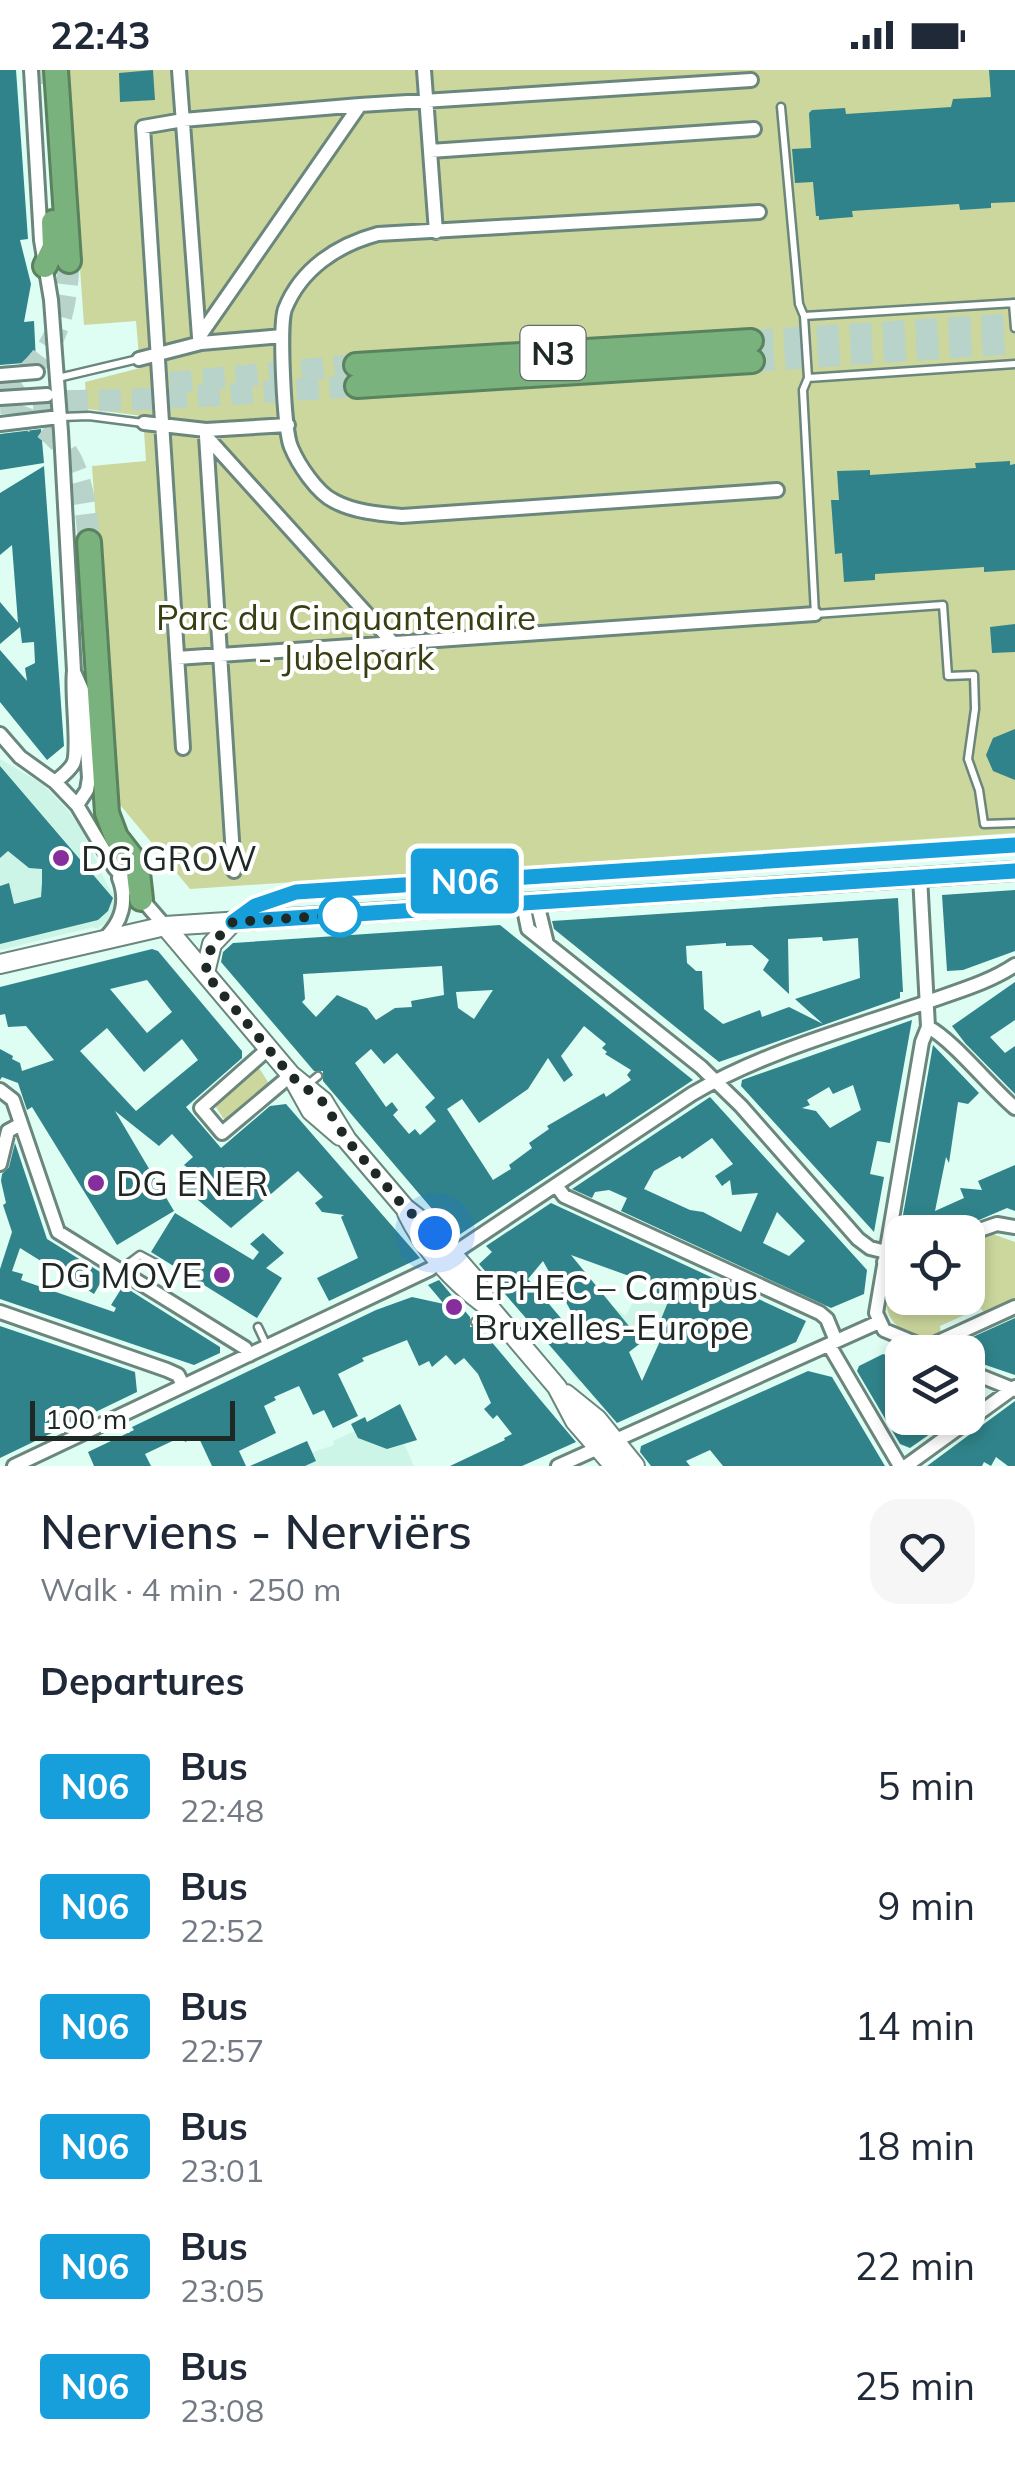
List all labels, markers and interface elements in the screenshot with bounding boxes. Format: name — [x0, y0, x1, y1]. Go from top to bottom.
text: 22:43 — [50, 11, 151, 59]
road number: N3 — [520, 326, 586, 380]
park label: Parc du Cinquantenaire - Jubelpark — [156, 595, 536, 679]
place label: DG GROW — [81, 836, 257, 880]
marker: DG GROW — [50, 847, 72, 869]
line badge: N06 — [408, 848, 522, 914]
text: N06 — [431, 859, 499, 903]
unlabelled marker — [319, 894, 361, 936]
place label: DG ENER — [116, 1161, 268, 1205]
marker: DG ENER — [85, 1172, 107, 1194]
your location — [410, 1208, 460, 1258]
map controls — [885, 1215, 985, 1435]
button: locate — [885, 1215, 985, 1315]
place label: DG MOVE — [40, 1253, 202, 1297]
marker: DG MOVE — [211, 1264, 233, 1286]
place label: EPHEC – Campus Bruxelles-Europe — [474, 1265, 758, 1349]
marker: EPHEC – Campus Bruxelles-Europe — [443, 1296, 465, 1318]
button: layers — [885, 1335, 985, 1435]
scale bar — [30, 1396, 235, 1440]
text: 100 m — [45, 1401, 127, 1436]
button: heart — [870, 1499, 975, 1604]
text: Nerviens - Nerviërs — [40, 1501, 472, 1561]
text: Walk · 4 min · 250 m — [40, 1569, 341, 1609]
text: Departures — [40, 1657, 244, 1705]
text: Bus — [180, 1742, 248, 1790]
text: 5 min — [878, 1762, 975, 1810]
text: N06 — [61, 1764, 129, 1808]
text: 22:48 — [180, 1790, 264, 1830]
text: Bus — [180, 1862, 248, 1910]
text: 9 min — [878, 1882, 975, 1930]
text: N06 — [61, 1884, 129, 1928]
text: 22:52 — [180, 1910, 264, 1950]
text: Bus — [180, 1982, 248, 2030]
text: 14 min — [855, 2002, 975, 2050]
text: N06 — [61, 2004, 129, 2048]
text: 22:57 — [180, 2030, 264, 2070]
text: Bus — [180, 2102, 248, 2150]
text: 18 min — [855, 2122, 975, 2170]
text: N06 — [61, 2124, 129, 2168]
text: 23:01 — [180, 2150, 264, 2190]
text: Bus — [180, 2222, 248, 2270]
text: 22 min — [855, 2242, 975, 2290]
text: N06 — [61, 2244, 129, 2288]
text: 23:05 — [180, 2270, 264, 2310]
text: Bus — [180, 2342, 248, 2390]
text: 25 min — [855, 2362, 975, 2410]
text: N06 — [61, 2364, 129, 2408]
text: 23:08 — [180, 2390, 264, 2430]

